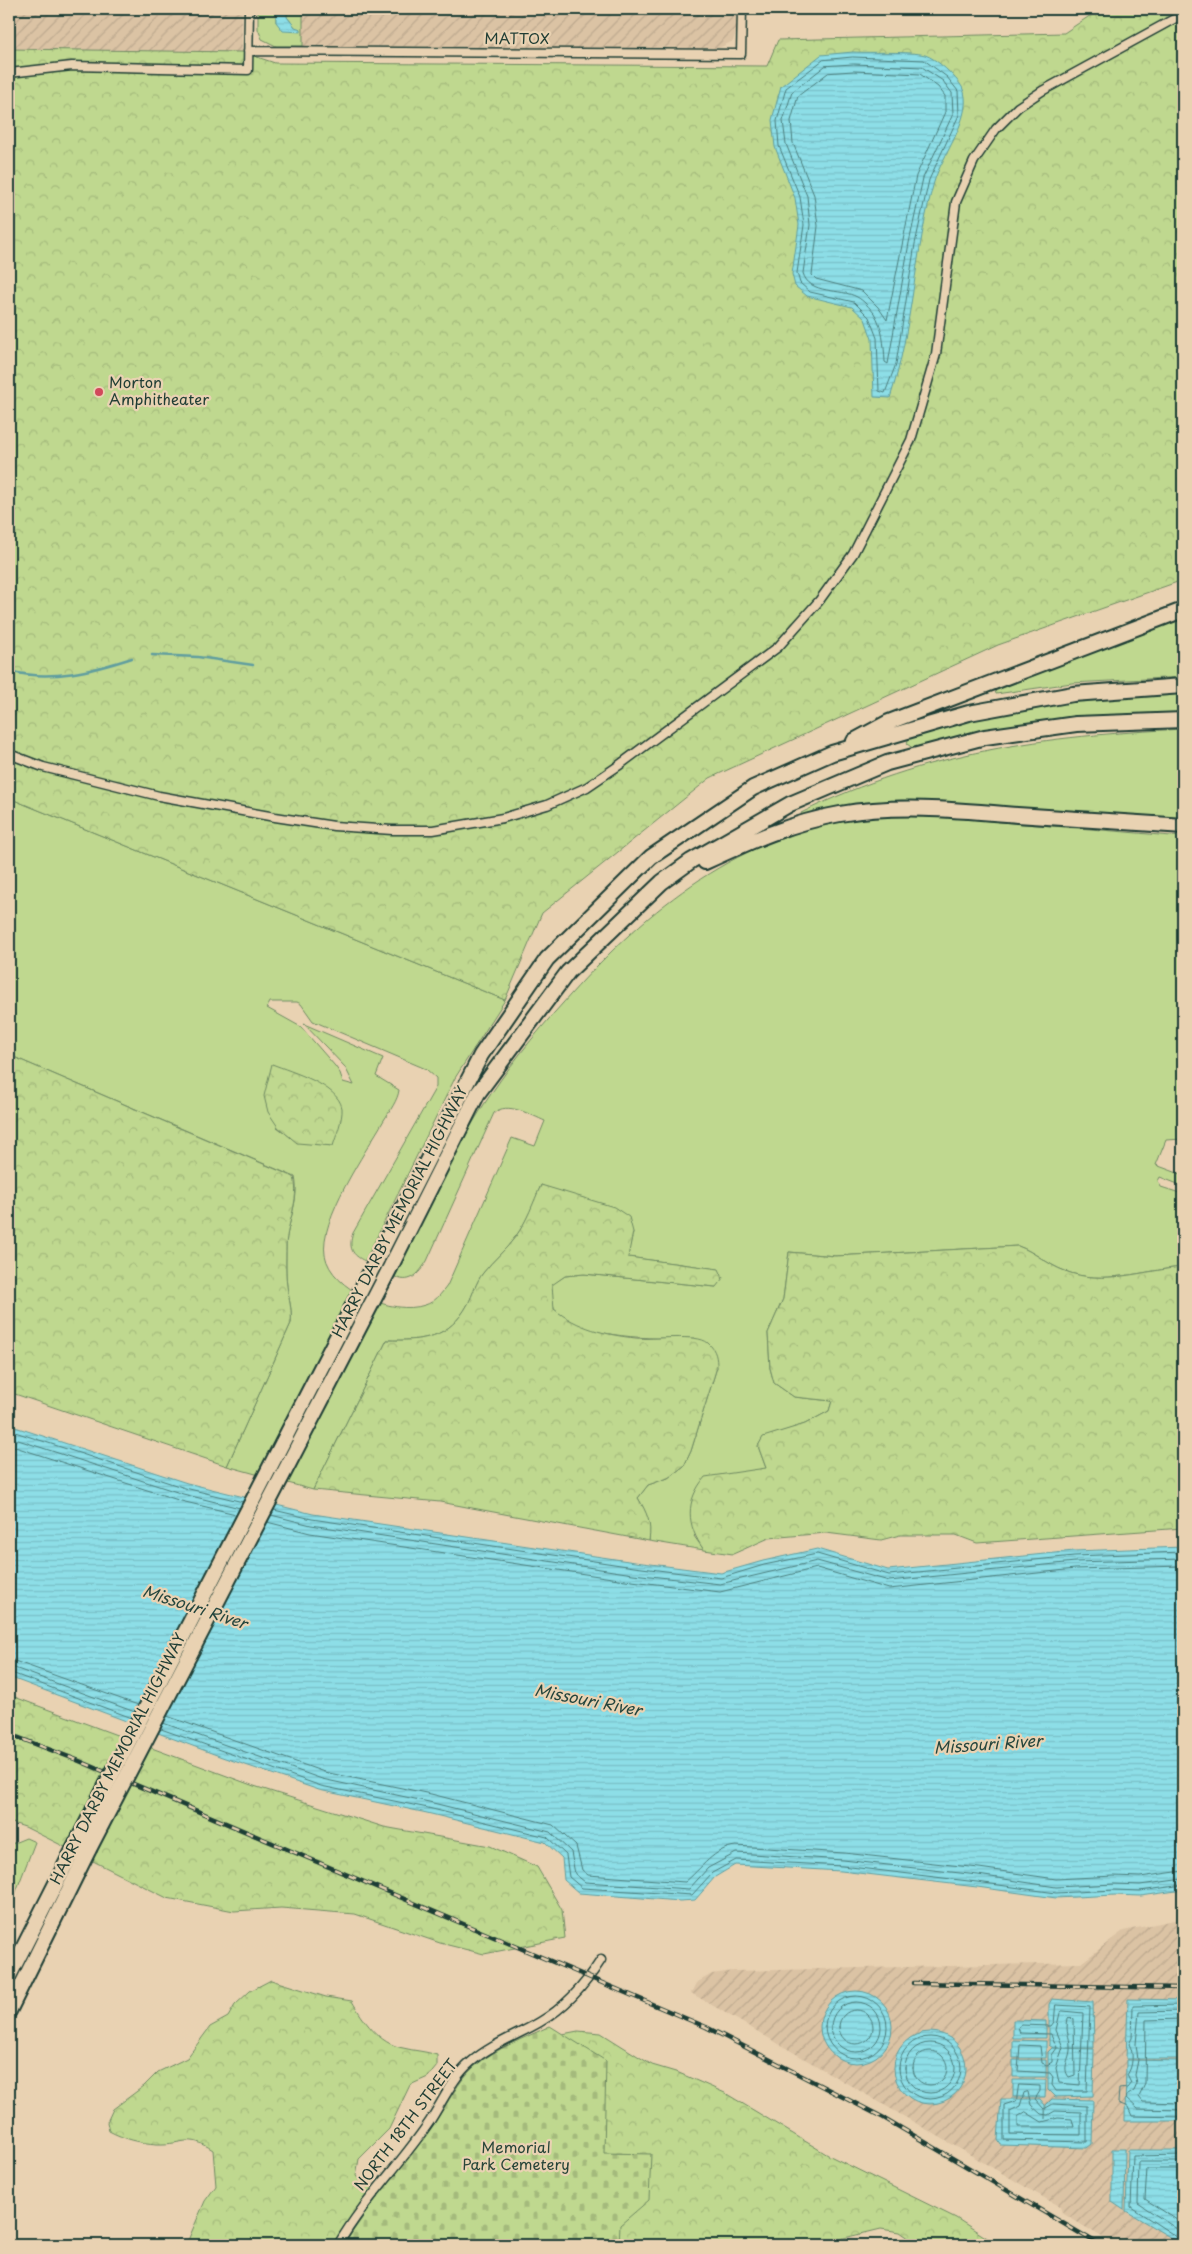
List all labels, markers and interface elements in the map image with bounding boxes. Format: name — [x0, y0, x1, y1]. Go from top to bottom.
street label: MATTOX — [484, 26, 550, 49]
place label: Morton Amphitheater — [109, 370, 209, 410]
marker: Morton Amphitheater — [93, 386, 105, 398]
street label: HARRY DARBY MEMORIAL HIGHWAY — [325, 1082, 472, 1341]
water label: Missouri River — [140, 1578, 253, 1635]
street label: HARRY DARBY MEMORIAL HIGHWAY — [43, 1629, 190, 1888]
water label: Missouri River — [533, 1677, 646, 1722]
water label: Missouri River — [933, 1727, 1046, 1759]
street label: NORTH 18TH STREET — [348, 2053, 463, 2195]
park label: Memorial Park Cemetery — [462, 2135, 570, 2175]

